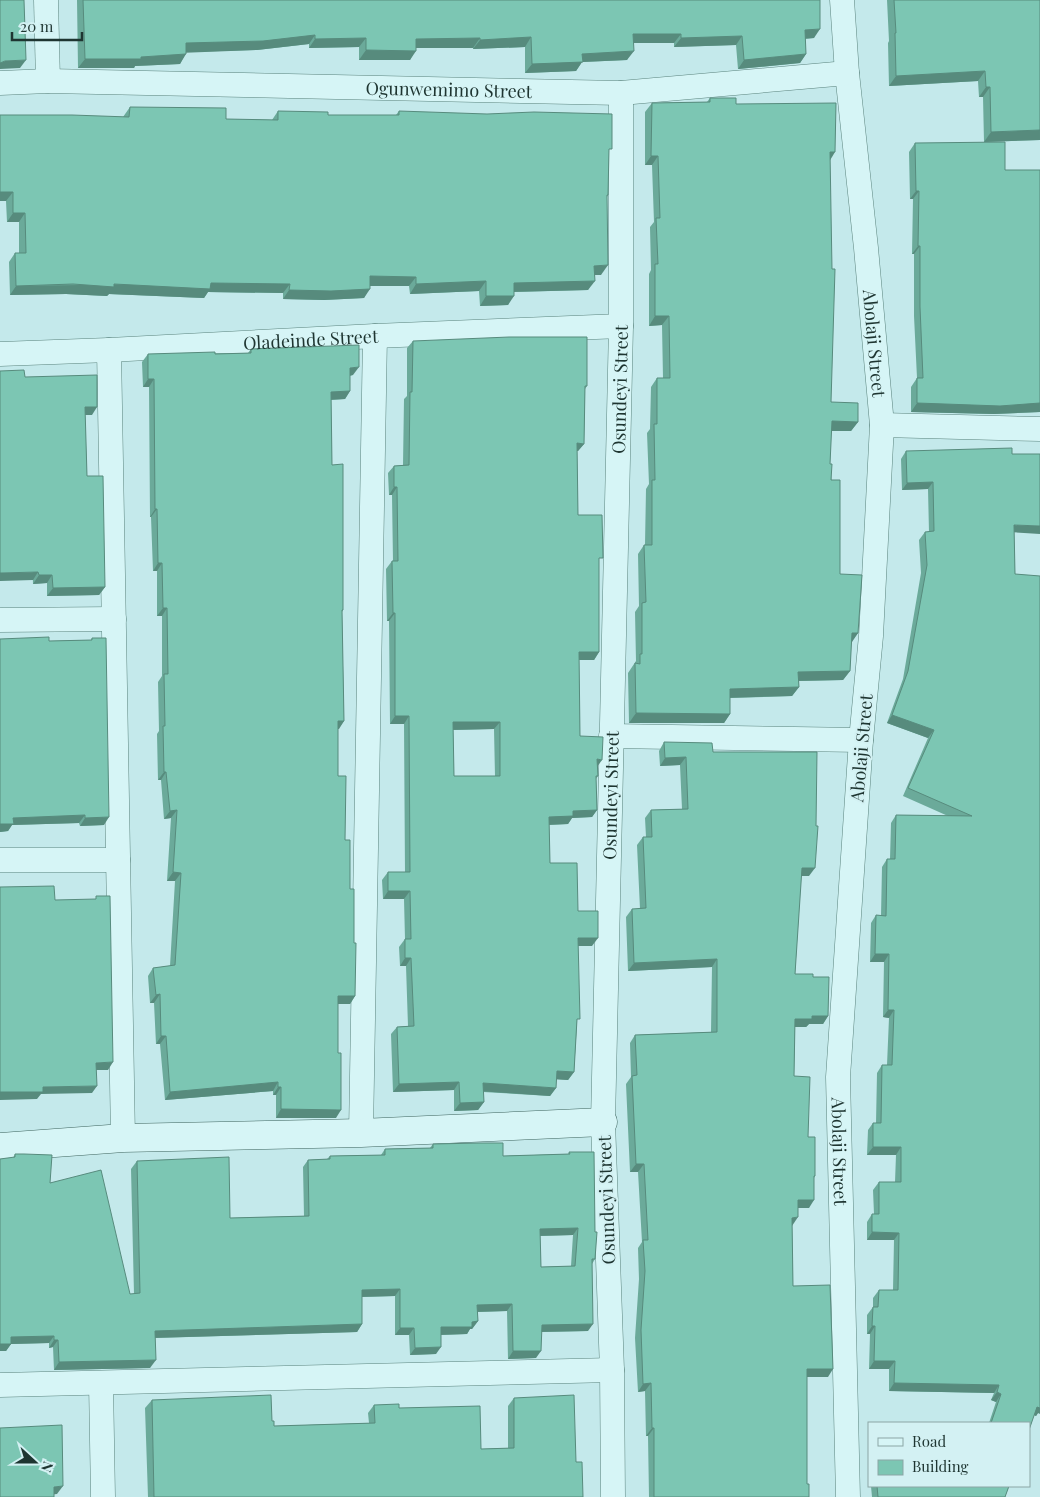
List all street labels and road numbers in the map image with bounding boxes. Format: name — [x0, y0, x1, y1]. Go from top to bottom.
street label: Ogunwemimo Street — [365, 76, 533, 103]
street label: Abolaji Street — [858, 287, 892, 399]
street label: Oladeinde Street — [242, 324, 379, 355]
street label: Osundeyi Street — [606, 324, 633, 454]
street label: Abolaji Street — [844, 692, 878, 804]
street label: Osundeyi Street — [597, 730, 624, 860]
street label: Abolaji Street — [826, 1096, 853, 1207]
street label: Osundeyi Street — [592, 1134, 620, 1265]

